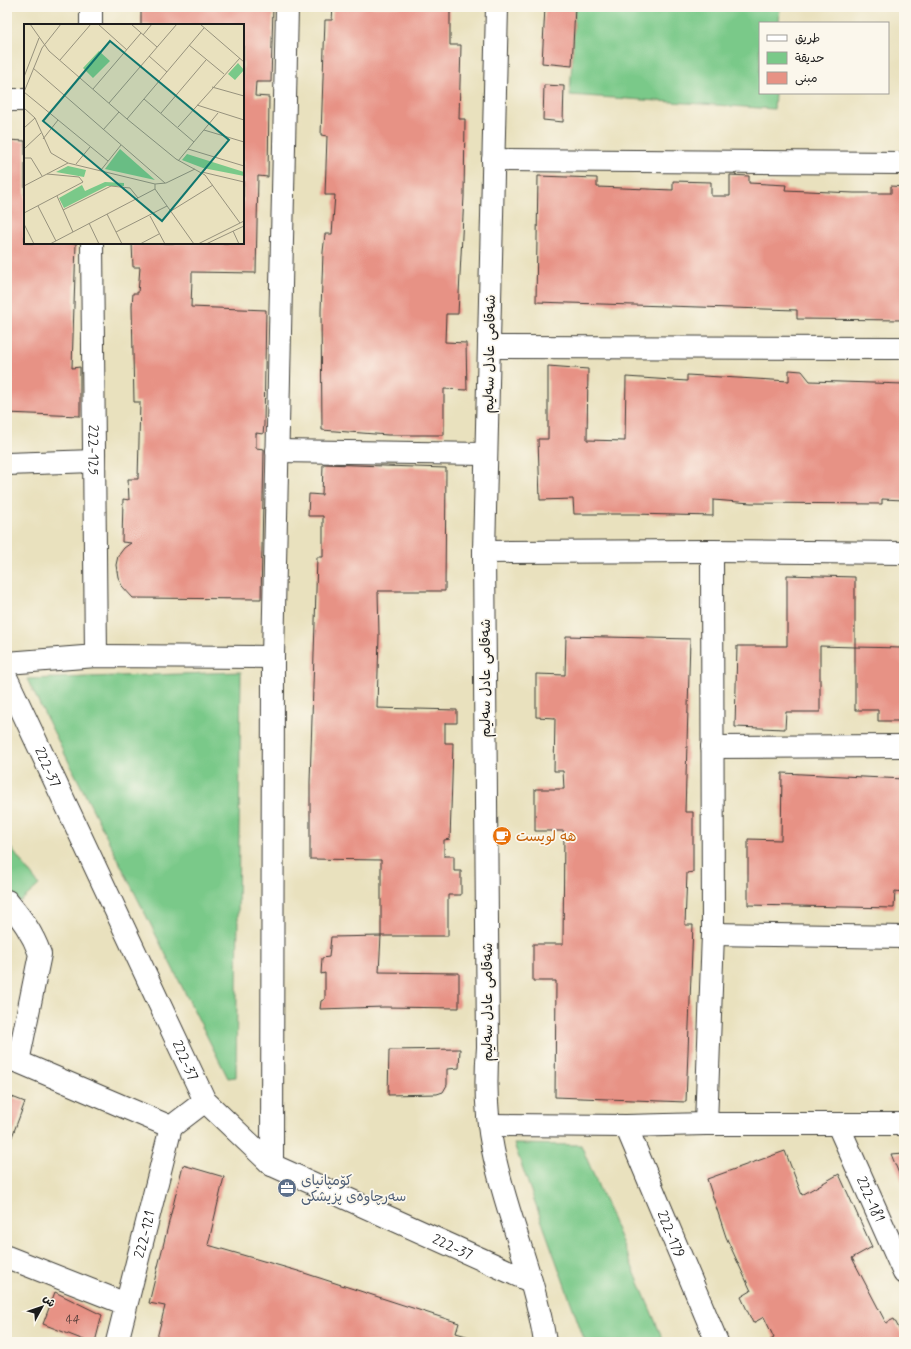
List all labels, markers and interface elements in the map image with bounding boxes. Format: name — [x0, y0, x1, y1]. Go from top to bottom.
legend — [759, 22, 889, 94]
inset map — [24, 24, 244, 244]
text: طريق — [795, 31, 820, 47]
text: حديقة — [795, 51, 824, 67]
text: مبنى — [795, 71, 818, 87]
street label: شەقامی عادل سەلیم — [480, 294, 501, 414]
street label: 222-125 — [84, 425, 102, 475]
street label: شەقامی عادل سەلیم — [477, 619, 496, 737]
street label: 222-37 — [30, 744, 64, 790]
cafe icon: هه لويست — [491, 825, 513, 847]
place label: هه لويست — [516, 828, 576, 846]
street label: شەقامی عادل سەلیم — [479, 943, 498, 1061]
street label: 222-37 — [168, 1038, 202, 1084]
place label: کۆمپانیای سەرچاوەی پزیشکی — [301, 1172, 406, 1206]
street label: 222-181 — [852, 1174, 888, 1225]
office icon: کۆمپانیای سەرچاوەی پزیشکی — [276, 1177, 298, 1199]
street label: 222-179 — [653, 1208, 688, 1261]
street label: 222-121 — [130, 1209, 160, 1260]
street label: 222-37 — [429, 1230, 475, 1264]
north arrow — [22, 1287, 62, 1327]
text: ش — [40, 1292, 58, 1310]
house number: 44 — [66, 1312, 80, 1328]

